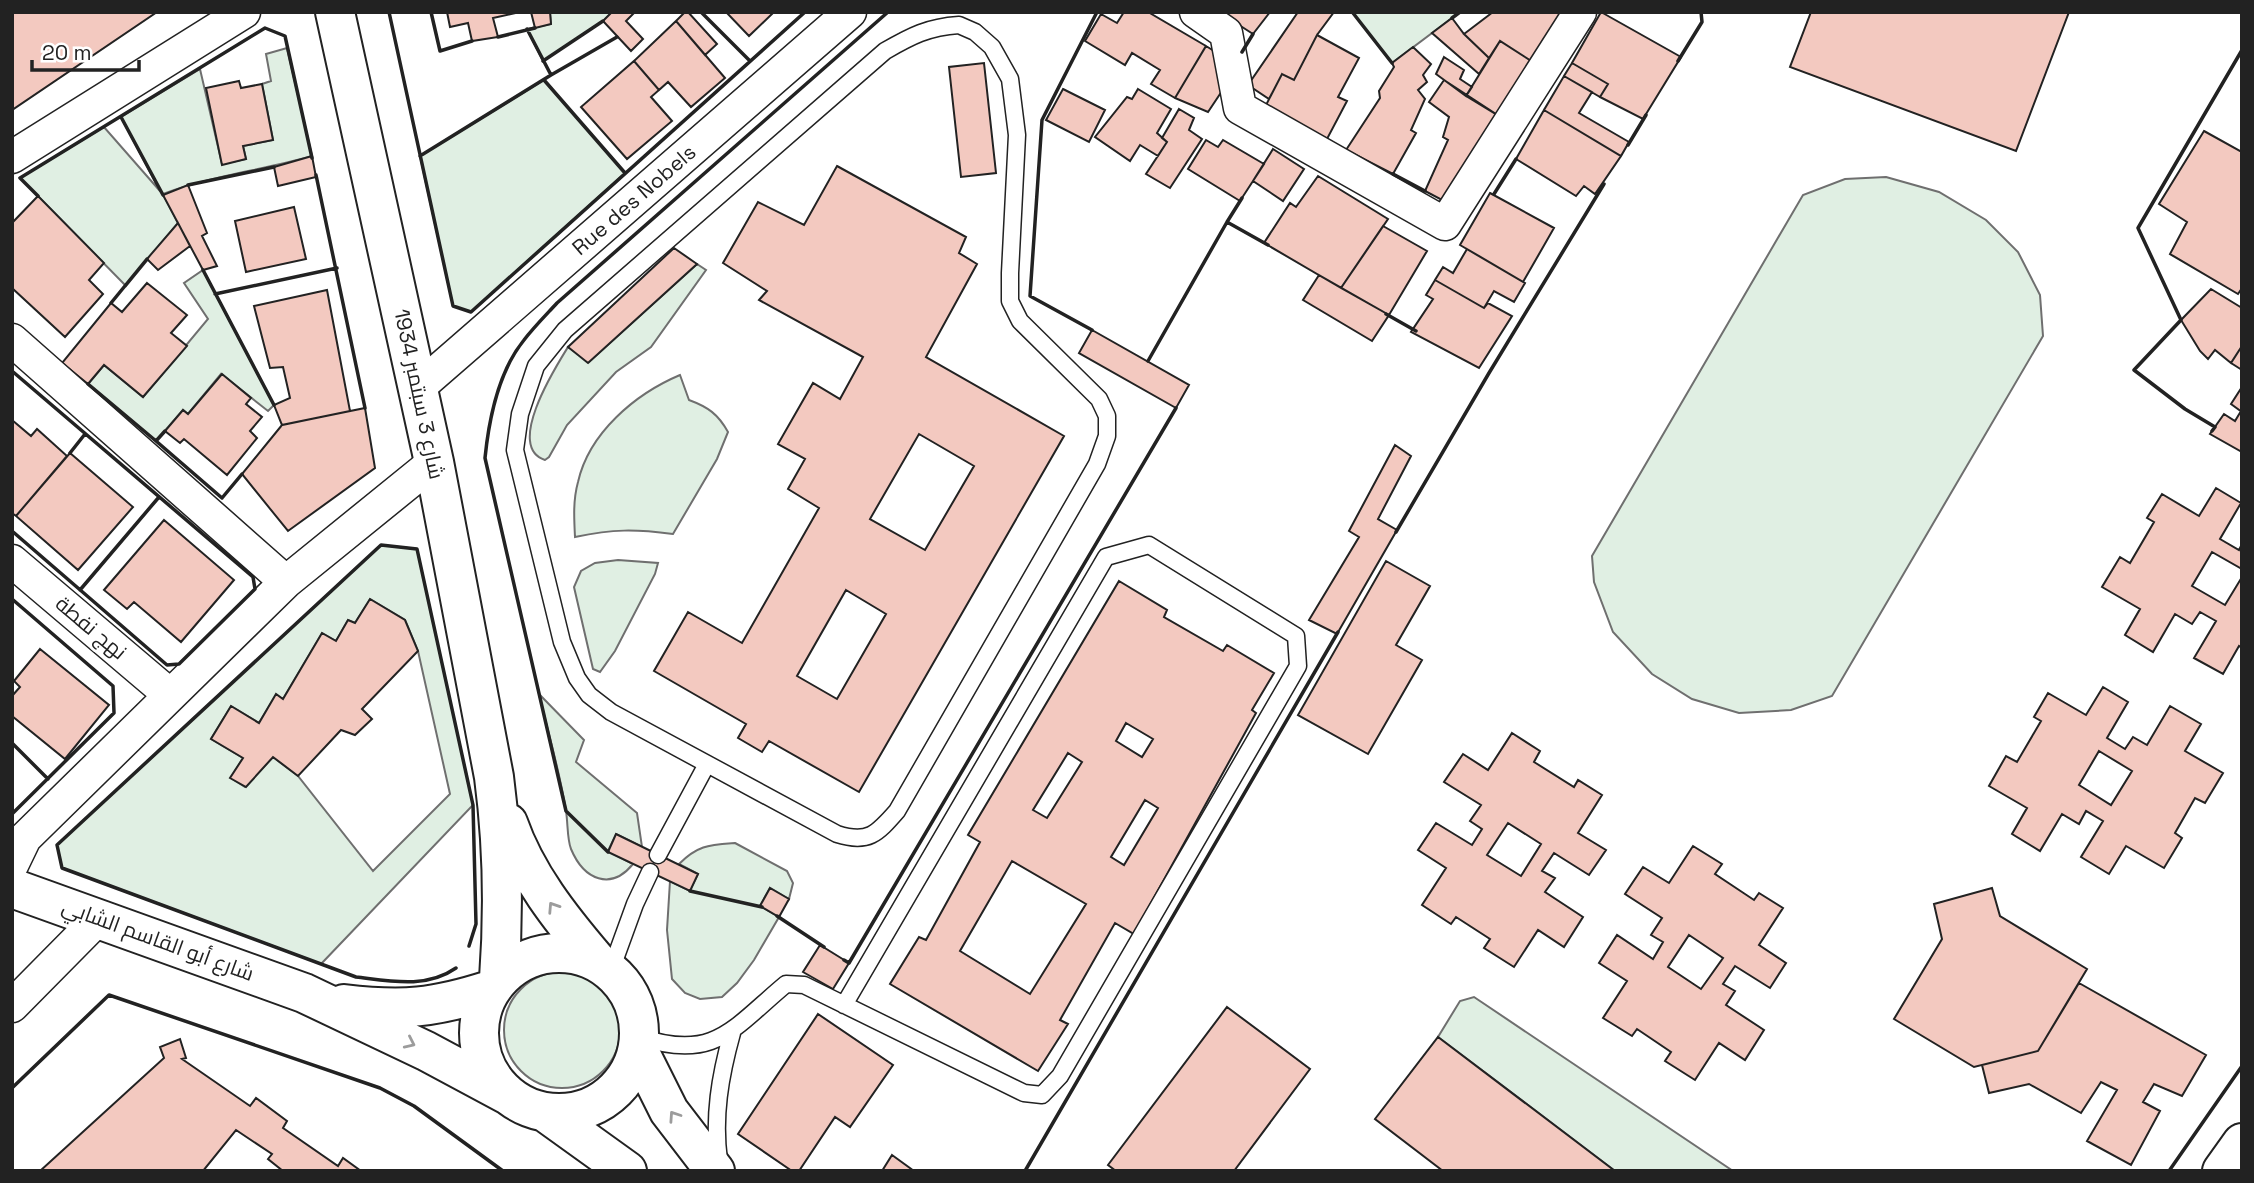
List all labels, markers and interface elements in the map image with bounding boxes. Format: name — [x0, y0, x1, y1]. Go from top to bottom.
scale bar — [32, 28, 138, 72]
text: 20 m — [42, 39, 92, 66]
street label: Rue des Nobels — [566, 138, 701, 261]
street label: شارع 3 سبتمبر 1934 — [387, 306, 451, 482]
street label: نهج نفطة — [49, 590, 133, 666]
street label: شارع أبو القاسم الشابي — [57, 892, 258, 990]
one-way arrow — [549, 902, 562, 915]
one-way arrow — [403, 1035, 416, 1049]
one-way arrow — [669, 1111, 682, 1124]

